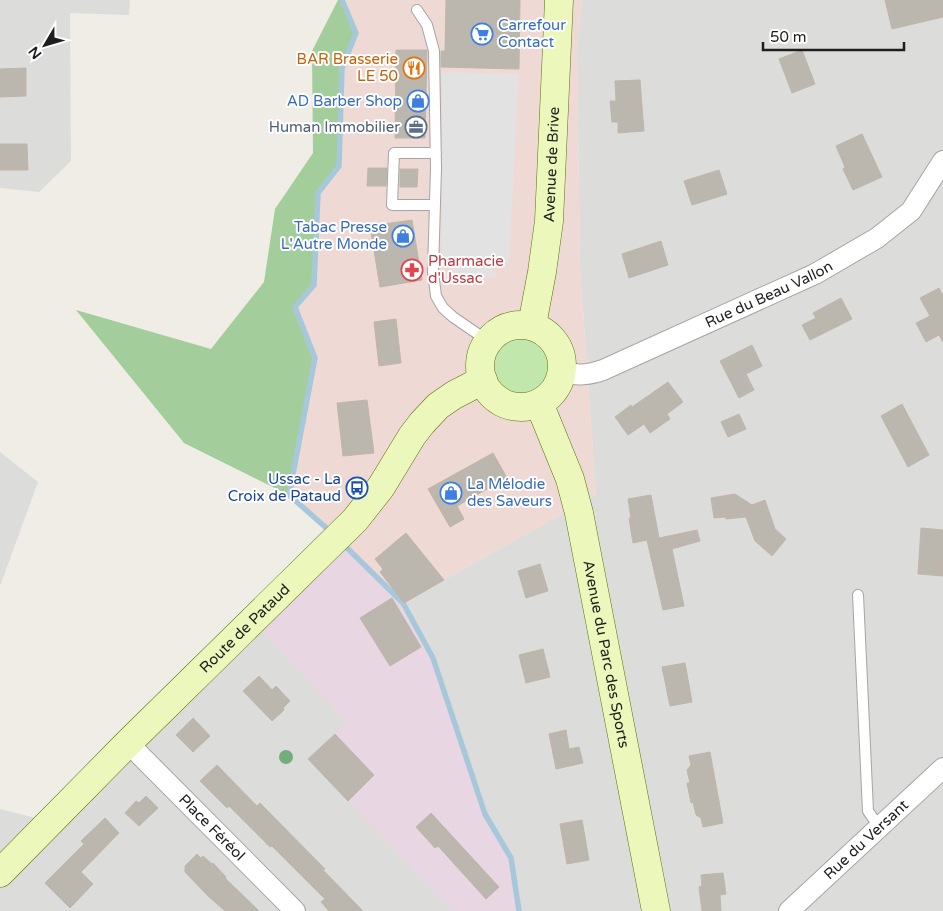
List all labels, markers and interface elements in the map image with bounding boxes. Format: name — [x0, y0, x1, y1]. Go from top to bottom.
place label: Carrefour Contact — [498, 16, 566, 51]
north arrow — [20, 20, 70, 70]
scale bar — [763, 20, 904, 52]
supermarket icon: Carrefour Contact — [470, 22, 494, 46]
text: 50 m — [770, 28, 807, 46]
text: N — [25, 43, 45, 62]
place label: BAR Brasserie LE 50 — [297, 50, 398, 85]
restaurant icon: BAR Brasserie LE 50 — [402, 56, 426, 80]
shop icon: AD Barber Shop — [406, 89, 430, 113]
place label: AD Barber Shop — [287, 92, 402, 110]
street label: Avenue de Brive — [540, 106, 563, 223]
office icon: Human Immobilier — [404, 115, 428, 139]
place label: Human Immobilier — [269, 118, 400, 136]
place label: Tabac Presse L'Autre Monde — [281, 218, 387, 253]
shop icon: Tabac Presse L'Autre Monde — [391, 224, 415, 248]
place label: Pharmacie d'Ussac — [428, 252, 504, 287]
street label: Rue du Beau Vallon — [702, 257, 836, 332]
pharmacy icon: Pharmacie d'Ussac — [400, 258, 424, 282]
place label: Ussac - La Croix de Pataud — [228, 470, 341, 505]
place label: La Mélodie des Saveurs — [467, 475, 552, 510]
bus stop icon: Ussac - La Croix de Pataud — [345, 476, 369, 500]
shop icon: La Mélodie des Saveurs — [439, 481, 463, 505]
street label: Avenue du Parc des Sports — [579, 559, 633, 750]
street label: Route de Pataud — [196, 580, 294, 677]
street label: Place Féréol — [175, 790, 249, 864]
street label: Rue du Versant — [820, 796, 912, 883]

